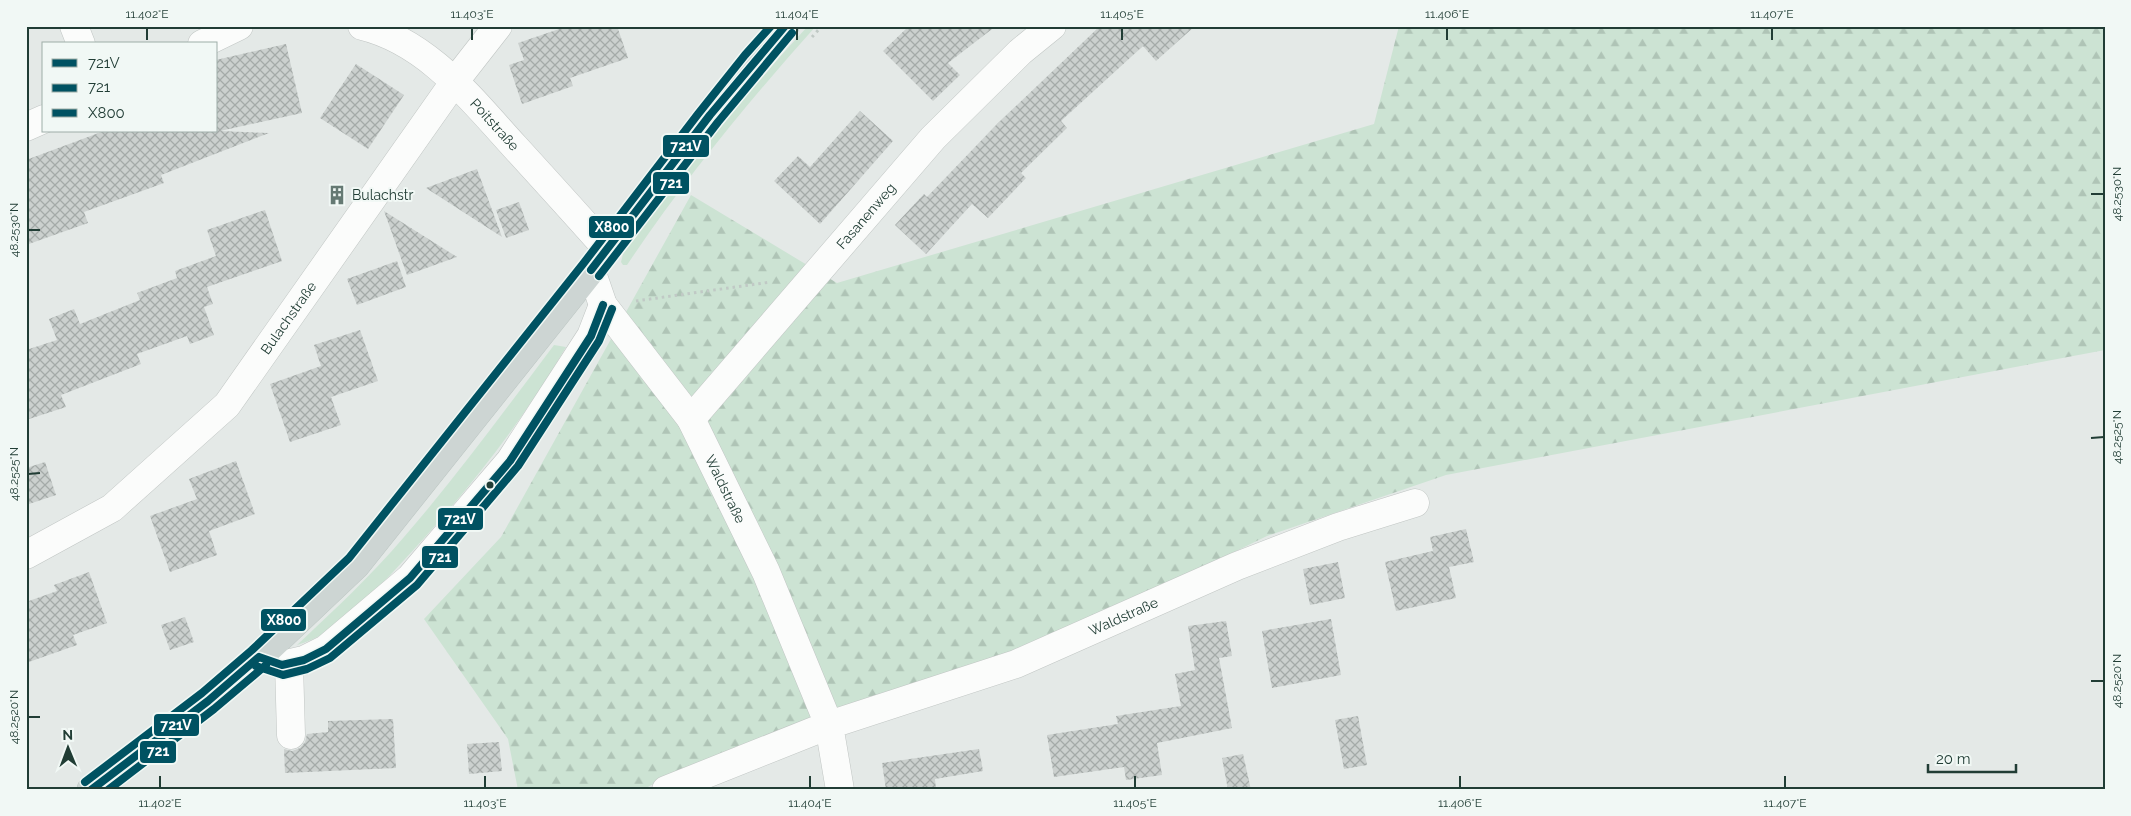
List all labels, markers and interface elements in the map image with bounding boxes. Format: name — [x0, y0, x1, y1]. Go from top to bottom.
text: 11.402°E — [125, 7, 169, 21]
text: 11.403°E — [450, 7, 494, 21]
text: 11.404°E — [775, 7, 819, 21]
text: 11.405°E — [1100, 7, 1144, 21]
text: 11.406°E — [1425, 7, 1469, 21]
text: 11.407°E — [1750, 7, 1794, 21]
legend — [42, 42, 218, 132]
text: 721V — [88, 54, 120, 72]
text: 721 — [88, 78, 111, 96]
street label: Poitstraße — [467, 95, 522, 154]
text: X800 — [88, 104, 125, 122]
line badge: 721V — [662, 134, 710, 158]
text: 721V — [670, 138, 702, 154]
text: 48.2530°N — [2110, 167, 2124, 221]
line badge: 721 — [652, 171, 690, 195]
text: 721 — [660, 175, 682, 191]
street label: Fasanenweg — [833, 180, 899, 252]
building icon: Bulachstr — [326, 184, 348, 206]
place label: Bulachstr — [352, 187, 413, 203]
text: 48.2530°N — [7, 203, 21, 257]
line badge: X800 — [588, 215, 635, 239]
text: X800 — [594, 219, 629, 235]
street label: Bulachstraße — [257, 278, 319, 357]
text: 48.2525°N — [2110, 410, 2124, 464]
text: 48.2525°N — [7, 447, 21, 501]
street label: Waldstraße — [702, 452, 749, 526]
unlabelled marker — [485, 480, 495, 490]
line badge: 721V — [437, 507, 484, 531]
text: 721V — [444, 511, 476, 527]
line badge: 721 — [421, 545, 459, 569]
text: 721 — [429, 549, 451, 565]
street label: Waldstraße — [1086, 594, 1160, 639]
line badge: X800 — [260, 608, 307, 632]
text: X800 — [266, 612, 301, 628]
text: 48.2520°N — [2110, 654, 2124, 708]
text: 48.2520°N — [7, 690, 21, 744]
line badge: 721V — [153, 713, 200, 737]
text: 721V — [160, 717, 192, 733]
north arrow — [42, 724, 92, 774]
text: N — [62, 727, 73, 743]
line badge: 721 — [139, 740, 177, 764]
scale bar — [1928, 741, 2016, 773]
text: 721 — [147, 743, 169, 759]
text: 20 m — [1936, 750, 1971, 768]
text: 11.402°E — [138, 796, 182, 810]
text: 11.403°E — [463, 796, 507, 810]
text: 11.404°E — [788, 796, 832, 810]
text: 11.405°E — [1113, 796, 1157, 810]
text: 11.406°E — [1438, 796, 1482, 810]
text: 11.407°E — [1763, 796, 1807, 810]

